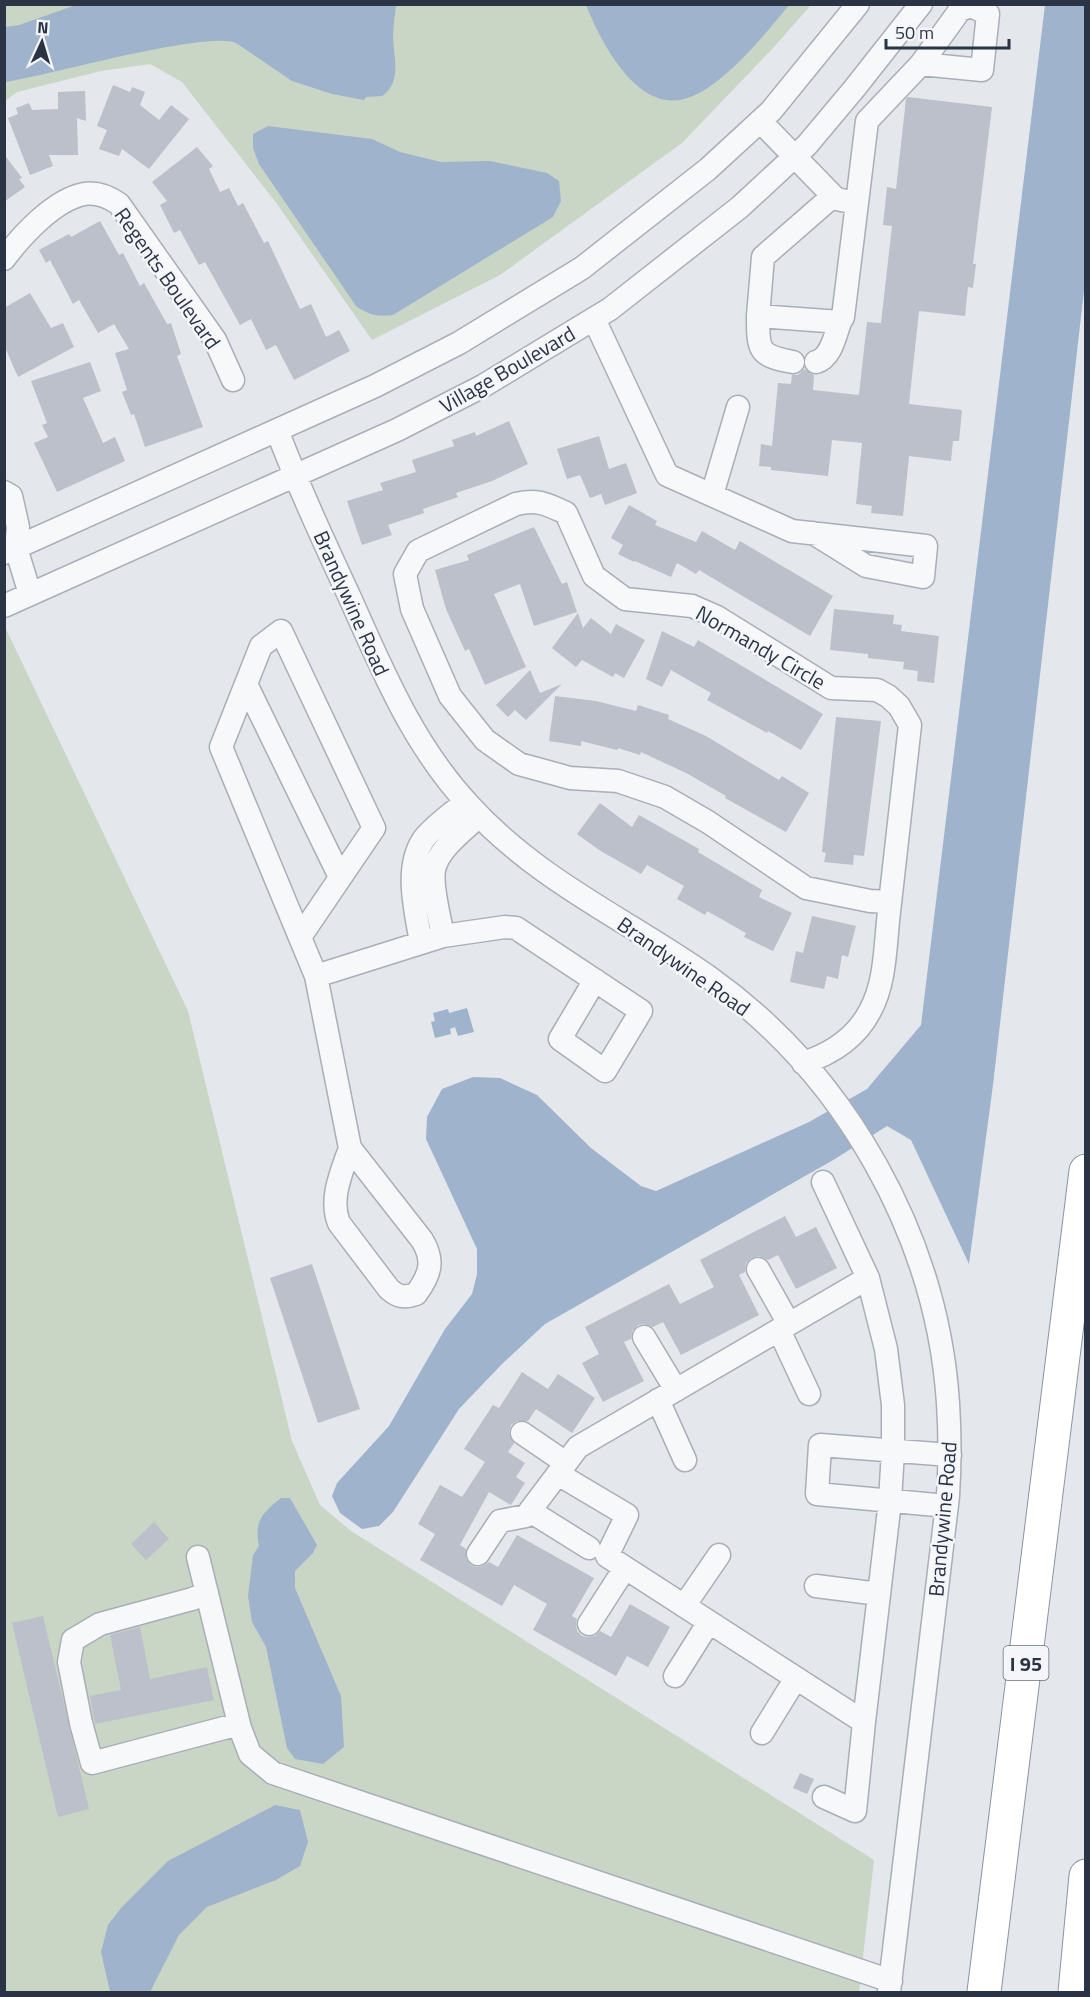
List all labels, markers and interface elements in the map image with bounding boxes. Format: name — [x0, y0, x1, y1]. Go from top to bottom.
north arrow — [12, 12, 72, 72]
scale bar — [886, 12, 1009, 50]
text: N — [37, 15, 49, 39]
text: 50 m — [895, 19, 934, 46]
street label: Regents Boulevard — [107, 201, 229, 355]
street label: Village Boulevard — [433, 317, 581, 421]
street label: Brandywine Road — [306, 525, 398, 681]
street label: Normandy Circle — [690, 597, 832, 697]
street label: Brandywine Road — [611, 908, 757, 1024]
street label: Brandywine Road — [919, 1440, 965, 1598]
road number: I 95 — [1004, 1646, 1048, 1680]

